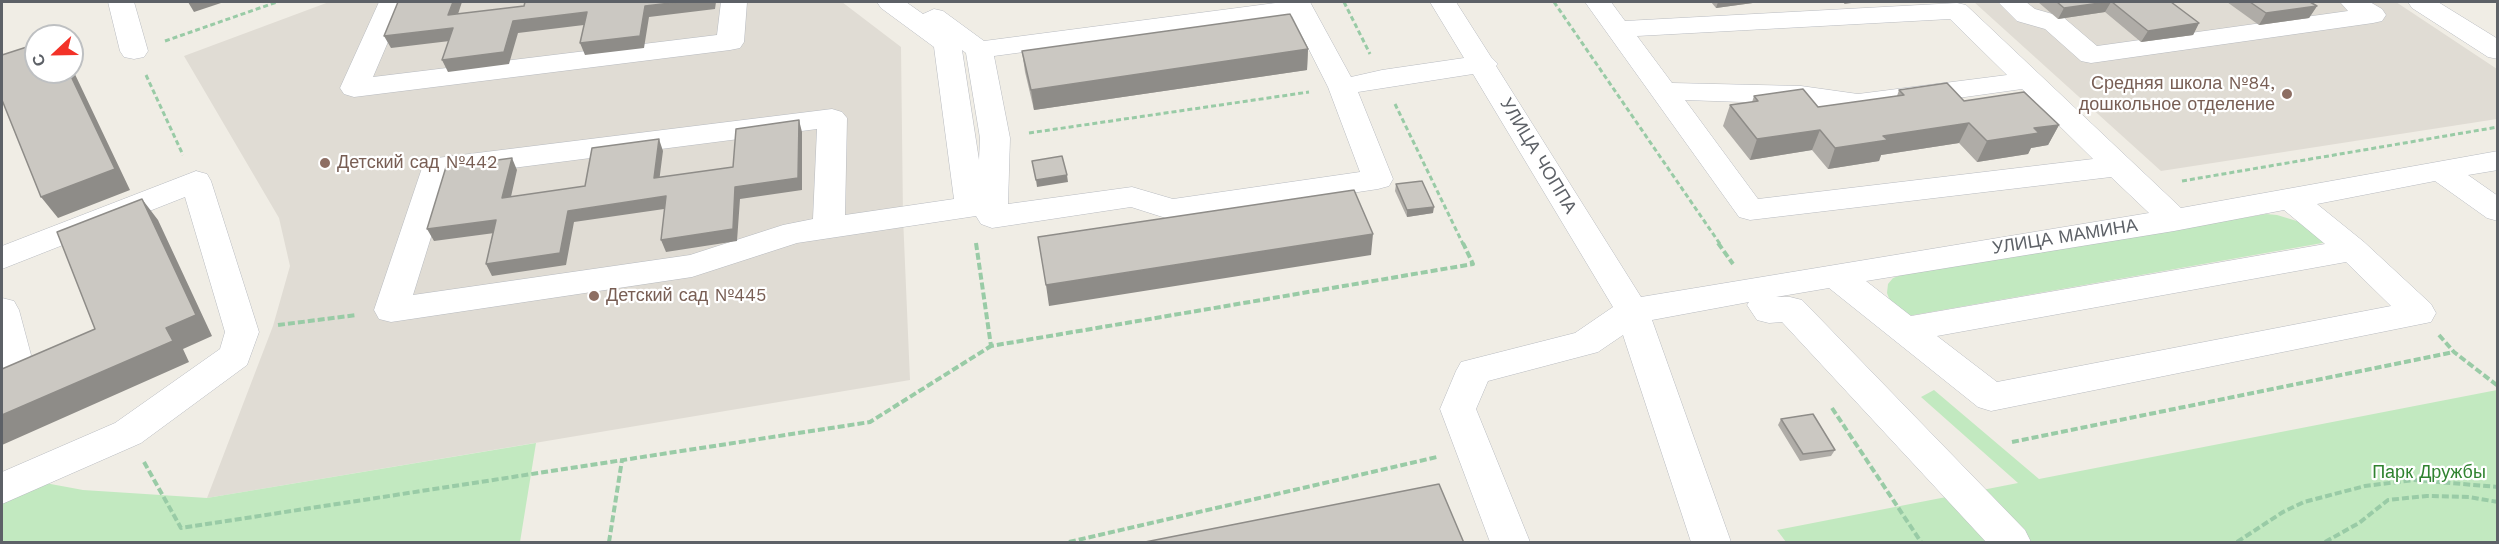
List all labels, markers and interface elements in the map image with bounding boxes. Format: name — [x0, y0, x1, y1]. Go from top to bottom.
north arrow — [24, 24, 84, 84]
text: С — [28, 51, 50, 69]
place label: Средняя школа №84, дошкольное отделение — [2079, 73, 2275, 116]
marker: Средняя школа №84, дошкольное отделение — [2280, 87, 2294, 101]
street label: УЛИЦА ЧОППА — [1495, 94, 1581, 218]
place label: Детский сад №442 — [337, 152, 498, 174]
marker: Детский сад №442 — [318, 156, 332, 170]
street label: УЛИЦА МАМИНА — [1991, 215, 2139, 259]
place label: Детский сад №445 — [606, 285, 767, 307]
marker: Детский сад №445 — [587, 289, 601, 303]
park label: Парк Дружбы — [2372, 462, 2486, 484]

